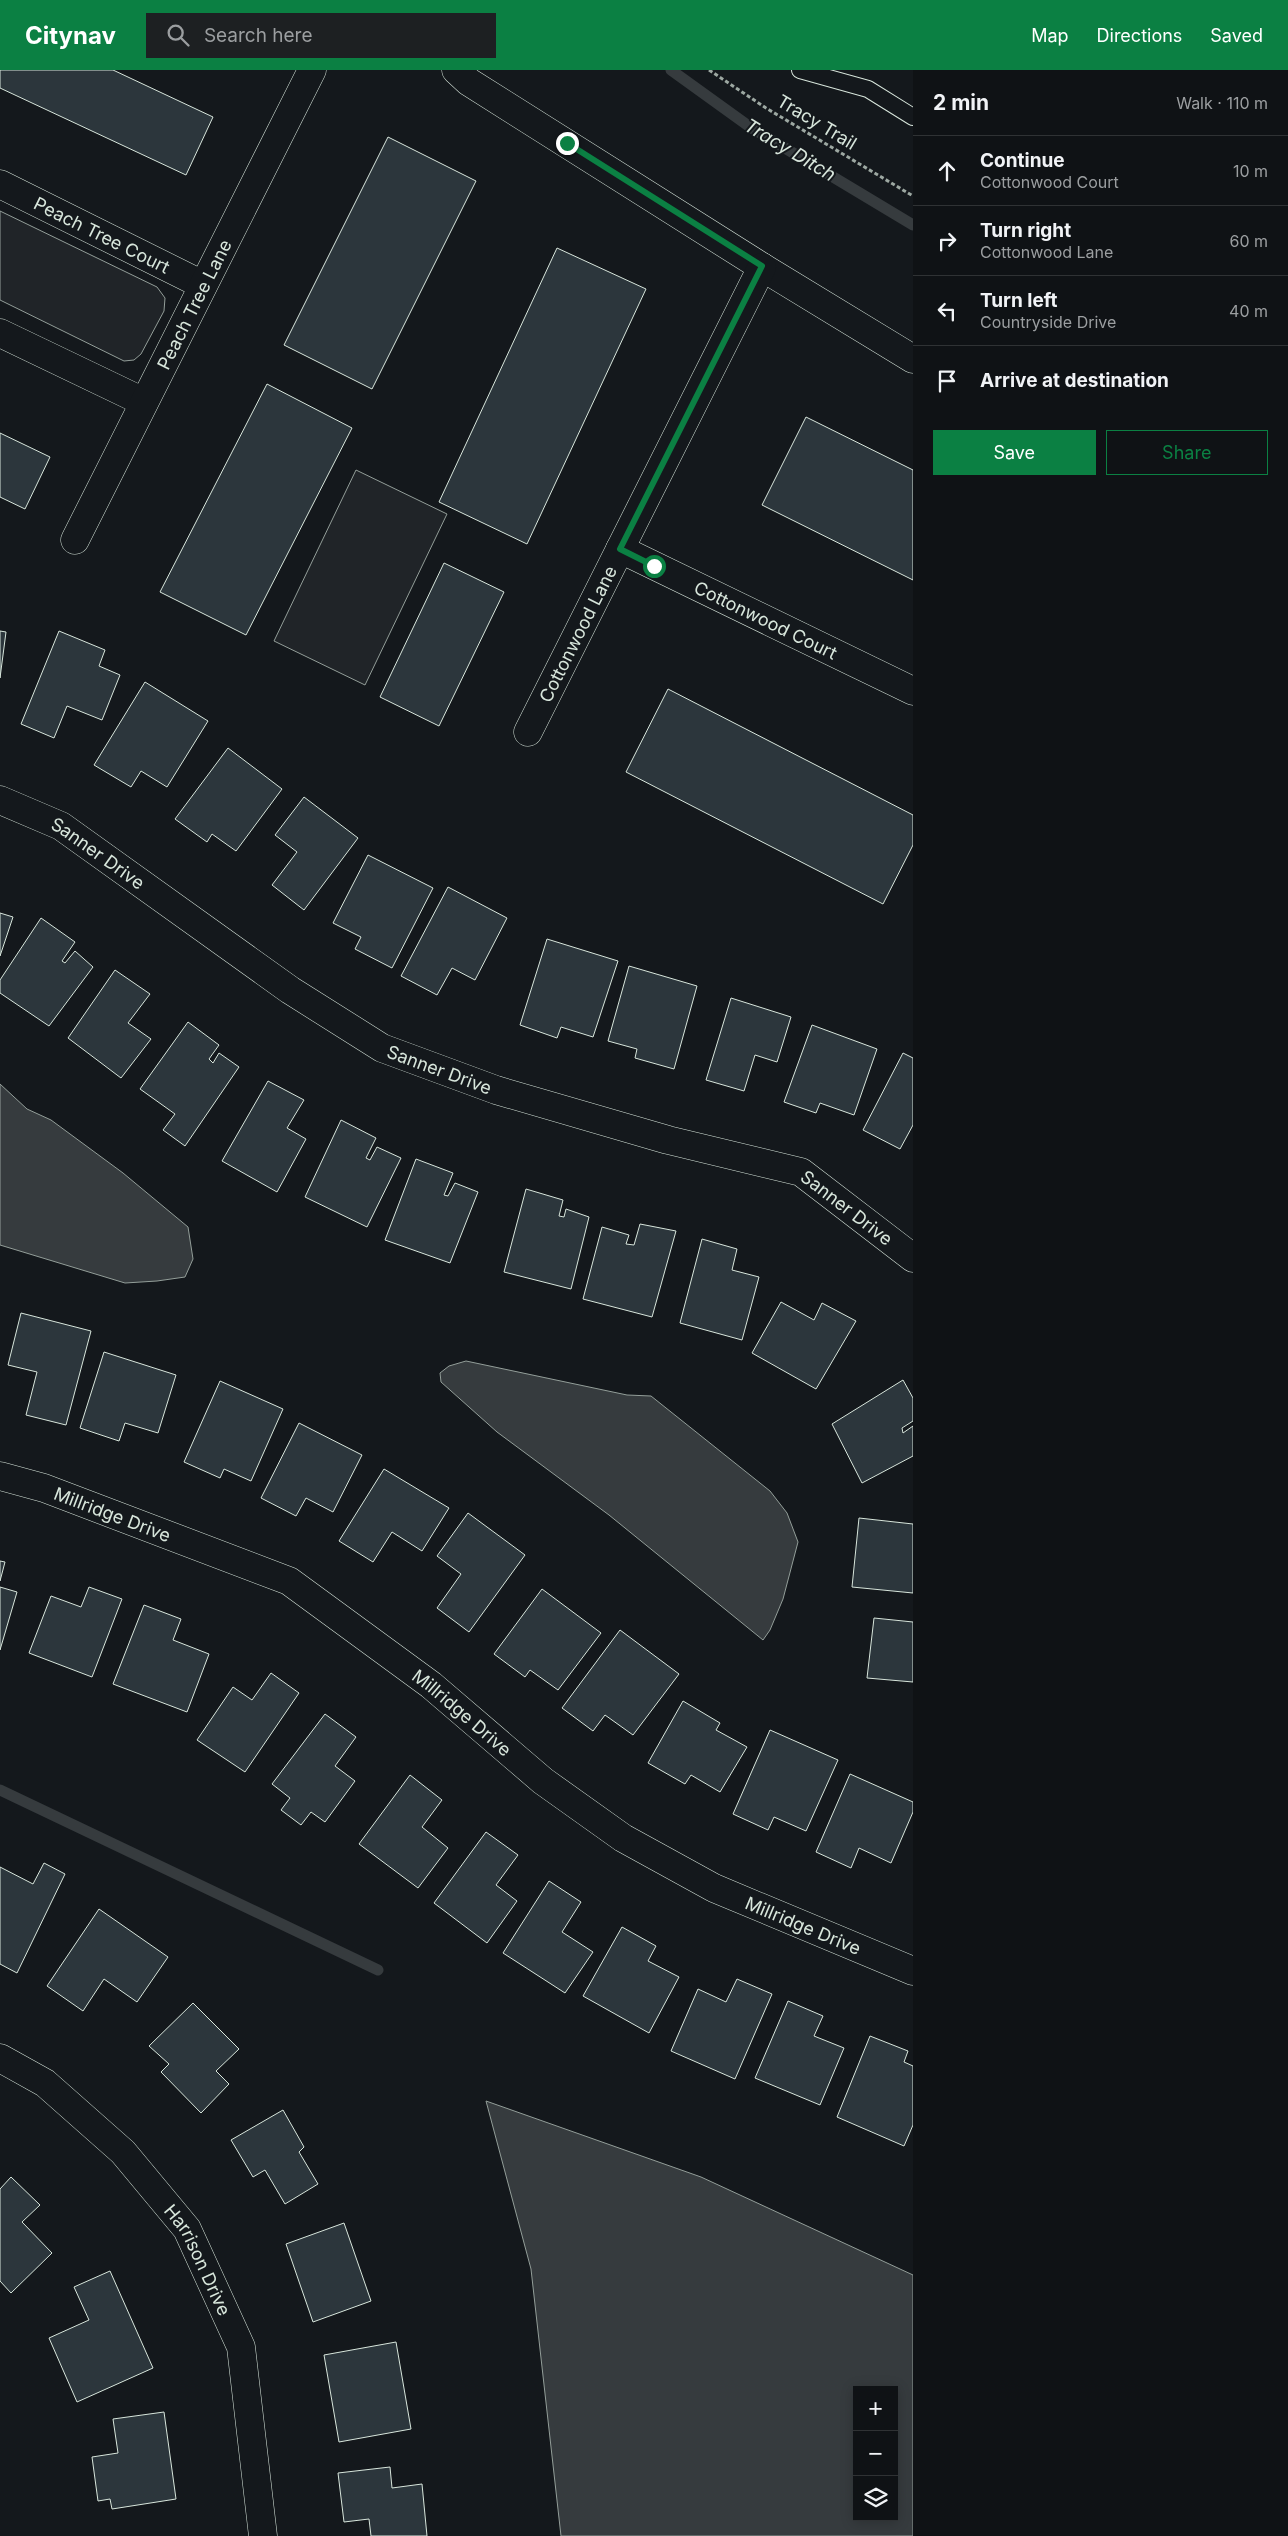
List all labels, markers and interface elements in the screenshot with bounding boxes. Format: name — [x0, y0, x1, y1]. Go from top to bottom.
search box — [146, 13, 496, 58]
text: Citynav — [25, 21, 116, 50]
icon: search — [164, 21, 192, 49]
text: Search here — [204, 24, 313, 47]
text: Map — [1031, 25, 1069, 46]
text: Directions — [1097, 25, 1182, 46]
text: Saved — [1210, 25, 1263, 46]
street label: Tracy Trail — [774, 90, 860, 154]
text: 2 min — [933, 90, 989, 115]
text: Walk · 110 m — [1176, 93, 1268, 113]
water label: Tracy Ditch — [740, 114, 840, 186]
route end — [556, 132, 579, 155]
text: Continue — [980, 149, 1065, 172]
icon: ahead — [933, 157, 961, 185]
text: 10 m — [1233, 161, 1268, 181]
text: Cottonwood Court — [980, 172, 1119, 192]
street label: Peach Tree Court — [31, 192, 174, 277]
text: Turn right — [980, 219, 1071, 242]
icon: right — [933, 227, 961, 255]
text: 60 m — [1229, 231, 1268, 251]
street label: Peach Tree Lane — [152, 236, 235, 373]
text: Cottonwood Lane — [980, 242, 1113, 262]
text: Turn left — [980, 289, 1058, 312]
icon: left — [933, 297, 961, 325]
text: 40 m — [1229, 301, 1268, 321]
text: Countryside Drive — [980, 312, 1116, 332]
icon: arrive — [933, 367, 961, 395]
text: Arrive at destination — [980, 369, 1169, 392]
button: Save — [933, 430, 1096, 475]
button: Share — [1106, 430, 1268, 475]
route start — [643, 555, 666, 578]
street label: Cottonwood Lane — [534, 562, 621, 705]
street label: Cottonwood Court — [691, 576, 841, 663]
street label: Sanner Drive — [48, 813, 149, 893]
street label: Sanner Drive — [384, 1040, 495, 1098]
street label: Sanner Drive — [797, 1165, 897, 1249]
street label: Millridge Drive — [51, 1482, 174, 1546]
street label: Millridge Drive — [408, 1665, 516, 1760]
street label: Millridge Drive — [742, 1892, 864, 1959]
street label: Harrison Drive — [160, 2200, 235, 2318]
map controls — [853, 2386, 898, 2521]
button: + — [853, 2386, 898, 2431]
button: − — [853, 2431, 898, 2476]
button: layers — [853, 2476, 898, 2521]

